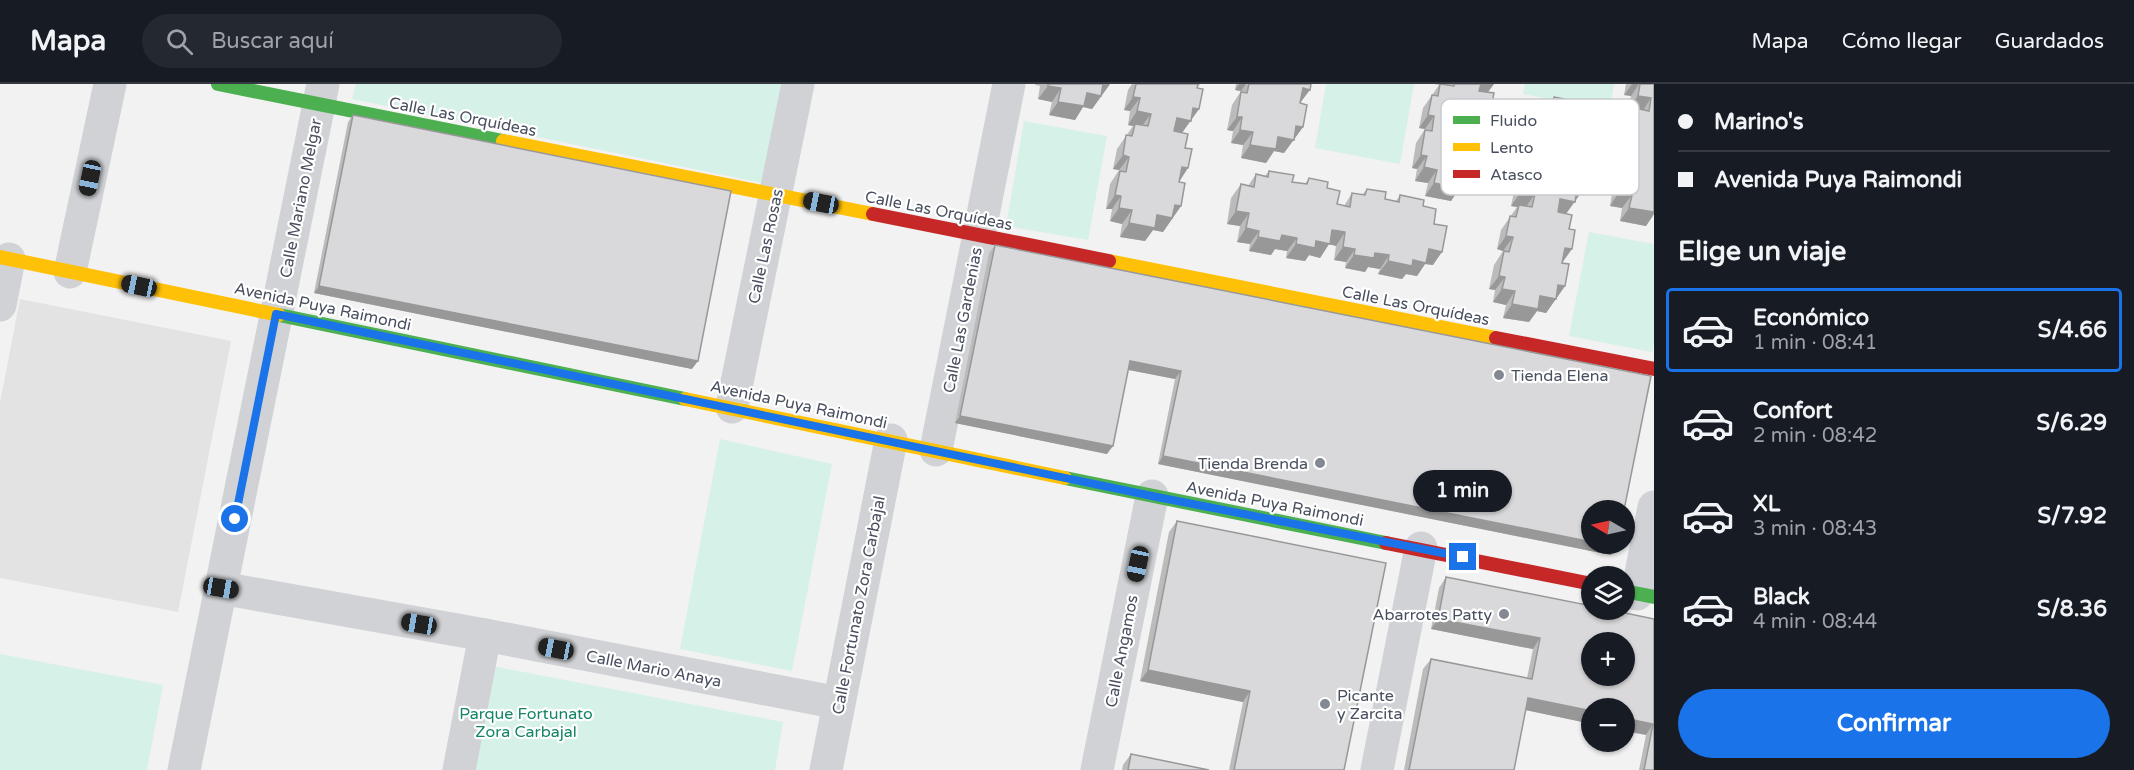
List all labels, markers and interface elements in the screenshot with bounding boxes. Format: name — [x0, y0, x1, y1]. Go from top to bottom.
search box — [142, 14, 562, 68]
text: Mapa — [30, 24, 106, 58]
icon: search — [163, 25, 196, 58]
text: Buscar aquí — [211, 28, 334, 54]
text: Mapa — [1751, 29, 1809, 54]
text: Cómo llegar — [1842, 29, 1962, 54]
text: Guardados — [1995, 29, 2104, 54]
street label: Calle Las Orquídeas — [387, 93, 538, 141]
legend — [1441, 99, 1639, 195]
text: Marino's — [1714, 109, 1803, 135]
text: Fluido — [1490, 111, 1537, 131]
street label: Calle Mariano Melgar — [276, 116, 326, 280]
text: Lento — [1490, 138, 1534, 158]
car — [77, 159, 103, 197]
text: Atasco — [1490, 165, 1543, 185]
text: Avenida Puya Raimondi — [1714, 167, 1962, 193]
street label: Calle Las Rosas — [744, 187, 788, 305]
street label: Calle Las Orquídeas — [863, 187, 1014, 235]
car — [802, 191, 840, 215]
text: Elige un viaje — [1678, 235, 1846, 268]
street label: Calle Las Gardenias — [939, 246, 987, 395]
car — [120, 273, 158, 299]
street label: Avenida Puya Raimondi — [232, 278, 413, 336]
street label: Calle Las Orquídeas — [1340, 282, 1491, 330]
icon: car — [1681, 303, 1735, 357]
text: Económico — [1753, 305, 1869, 331]
text: S/4.66 — [2038, 317, 2107, 343]
text: 1 min · 08:41 — [1753, 331, 1877, 355]
place label: Tienda Elena — [1511, 366, 1609, 386]
marker: Tienda Elena — [1492, 368, 1506, 382]
street label: Avenida Puya Raimondi — [708, 376, 889, 434]
icon: car — [1681, 396, 1735, 450]
text: Confort — [1753, 398, 1832, 424]
text: S/6.29 — [2037, 410, 2107, 436]
text: 2 min · 08:42 — [1753, 424, 1877, 448]
place label: Tienda Brenda — [1198, 454, 1308, 474]
marker: Tienda Brenda — [1313, 456, 1327, 470]
callout: 1 min — [1414, 470, 1512, 512]
street label: Avenida Puya Raimondi — [1184, 477, 1365, 531]
text: 1 min — [1436, 479, 1489, 503]
icon: car — [1681, 489, 1735, 543]
text: XL — [1753, 491, 1780, 517]
street label: Calle Fortunato Zora Carbajal — [828, 494, 890, 716]
north arrow — [1581, 500, 1635, 554]
map controls — [1581, 500, 1635, 752]
text: S/7.92 — [2037, 503, 2107, 529]
route start — [221, 505, 248, 532]
text: 3 min · 08:43 — [1753, 517, 1877, 541]
route end — [1449, 543, 1476, 570]
car — [1125, 545, 1151, 583]
button: layers — [1581, 566, 1635, 620]
car — [202, 576, 240, 600]
icon: car — [1681, 582, 1735, 636]
text: Black — [1753, 584, 1810, 610]
street label: Calle Angamos — [1101, 593, 1143, 709]
text: S/8.36 — [2037, 596, 2107, 622]
place label: Abarrotes Patty — [1373, 605, 1492, 625]
marker: Abarrotes Patty — [1497, 607, 1511, 621]
text: 4 min · 08:44 — [1753, 610, 1877, 634]
car — [400, 612, 438, 636]
button: + — [1581, 632, 1635, 686]
car — [537, 637, 575, 661]
street label: Calle Mario Anaya — [584, 646, 723, 692]
place label: Picante y Zarcita — [1337, 686, 1402, 724]
button: Confirmar — [1678, 689, 2110, 758]
marker: Picante y Zarcita — [1318, 697, 1332, 711]
button: − — [1581, 698, 1635, 752]
park label: Parque Fortunato Zora Carbajal — [459, 704, 593, 742]

